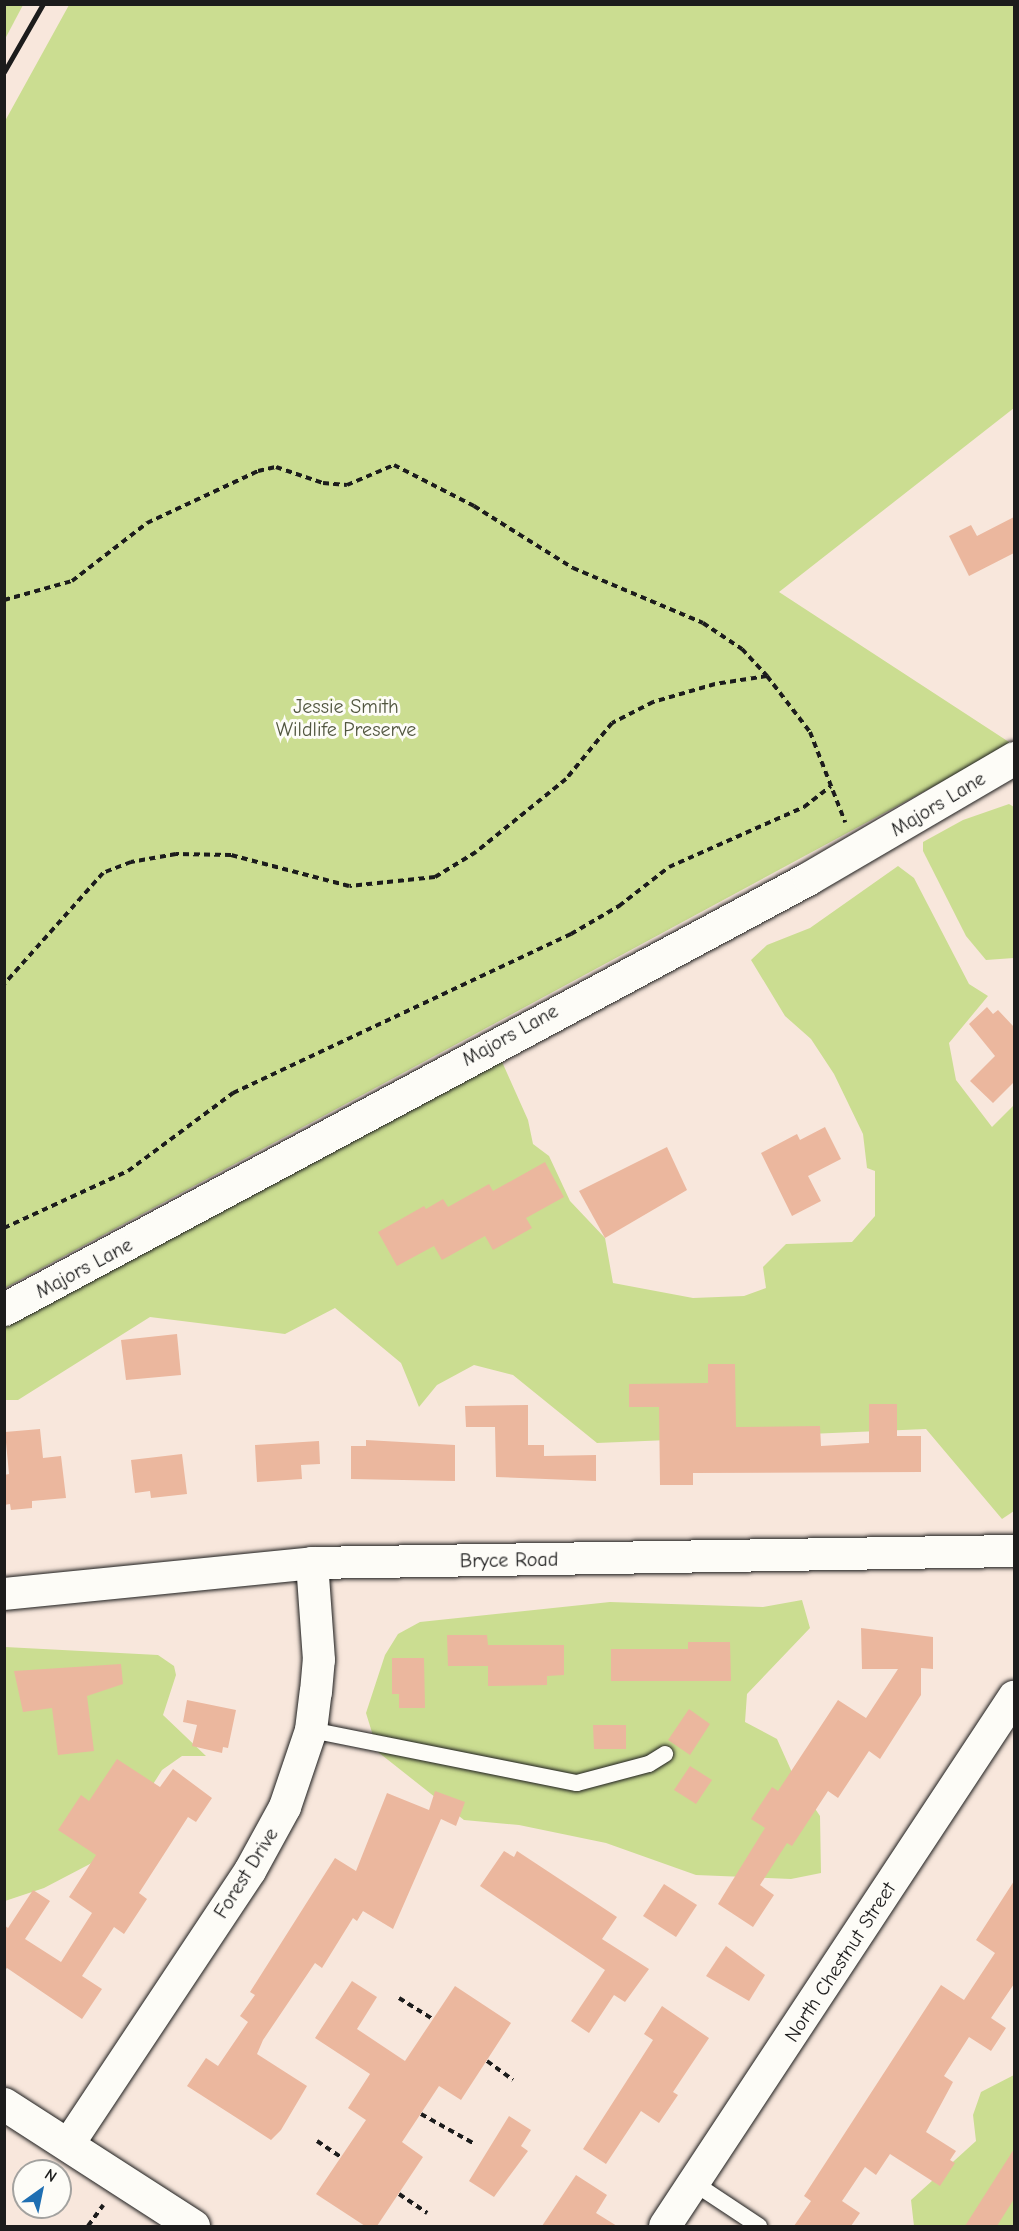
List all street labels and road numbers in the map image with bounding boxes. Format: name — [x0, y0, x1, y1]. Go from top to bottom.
street label: Majors Lane — [886, 766, 990, 842]
street label: Majors Lane — [458, 999, 562, 1071]
street label: Majors Lane — [31, 1232, 137, 1304]
street label: Bryce Road — [460, 1547, 558, 1573]
street label: Forest Drive — [209, 1823, 283, 1923]
street label: North Chestnut Street — [779, 1878, 901, 2046]

